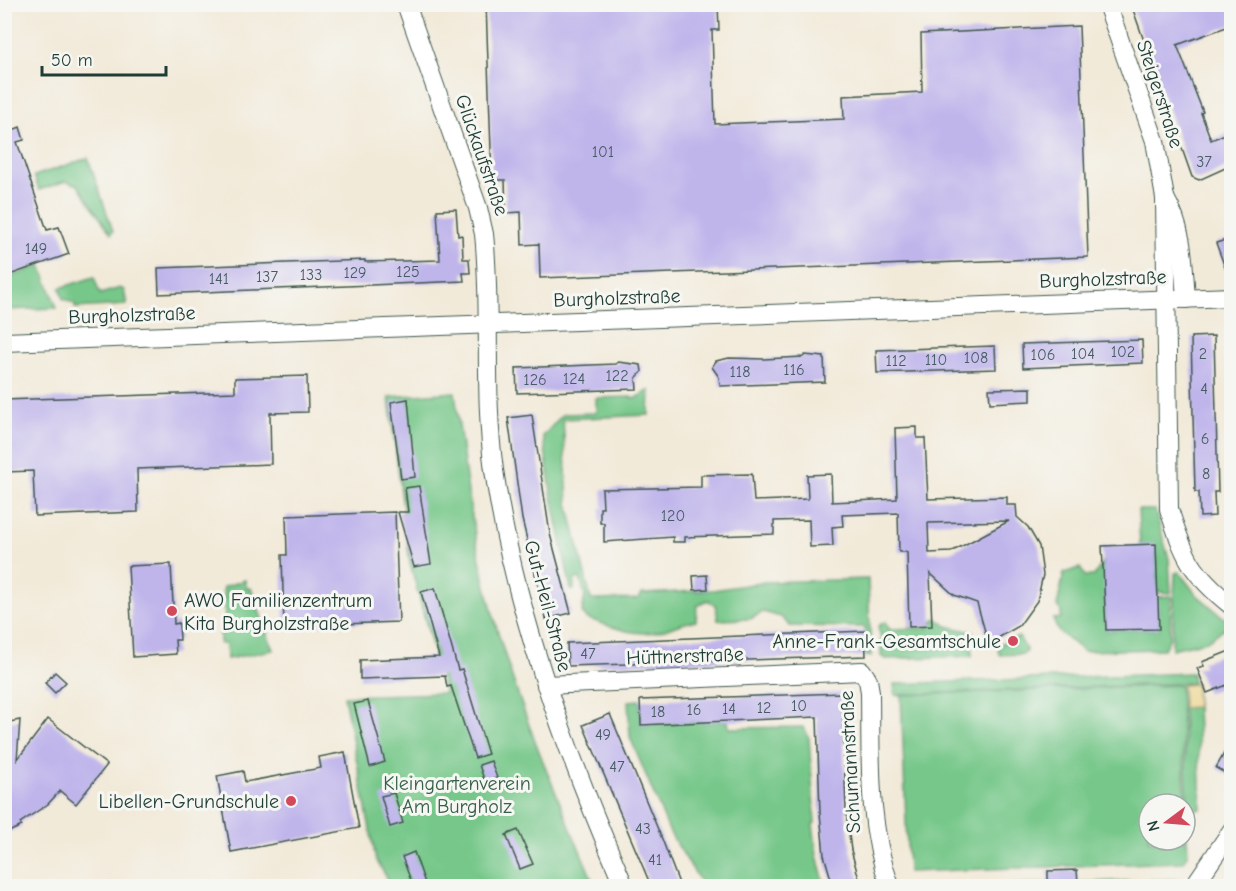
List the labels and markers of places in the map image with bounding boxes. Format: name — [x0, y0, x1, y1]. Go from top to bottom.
place label: AWO Familienzentrum Kita Burgholzstraße — [184, 589, 372, 635]
marker: AWO Familienzentrum Kita Burgholzstraße — [165, 604, 179, 618]
place label: Anne-Frank-Gesamtschule — [773, 630, 1001, 653]
marker: Anne-Frank-Gesamtschule — [1006, 634, 1020, 648]
place label: Libellen-Grundschule — [98, 790, 279, 813]
marker: Libellen-Grundschule — [284, 794, 298, 808]

